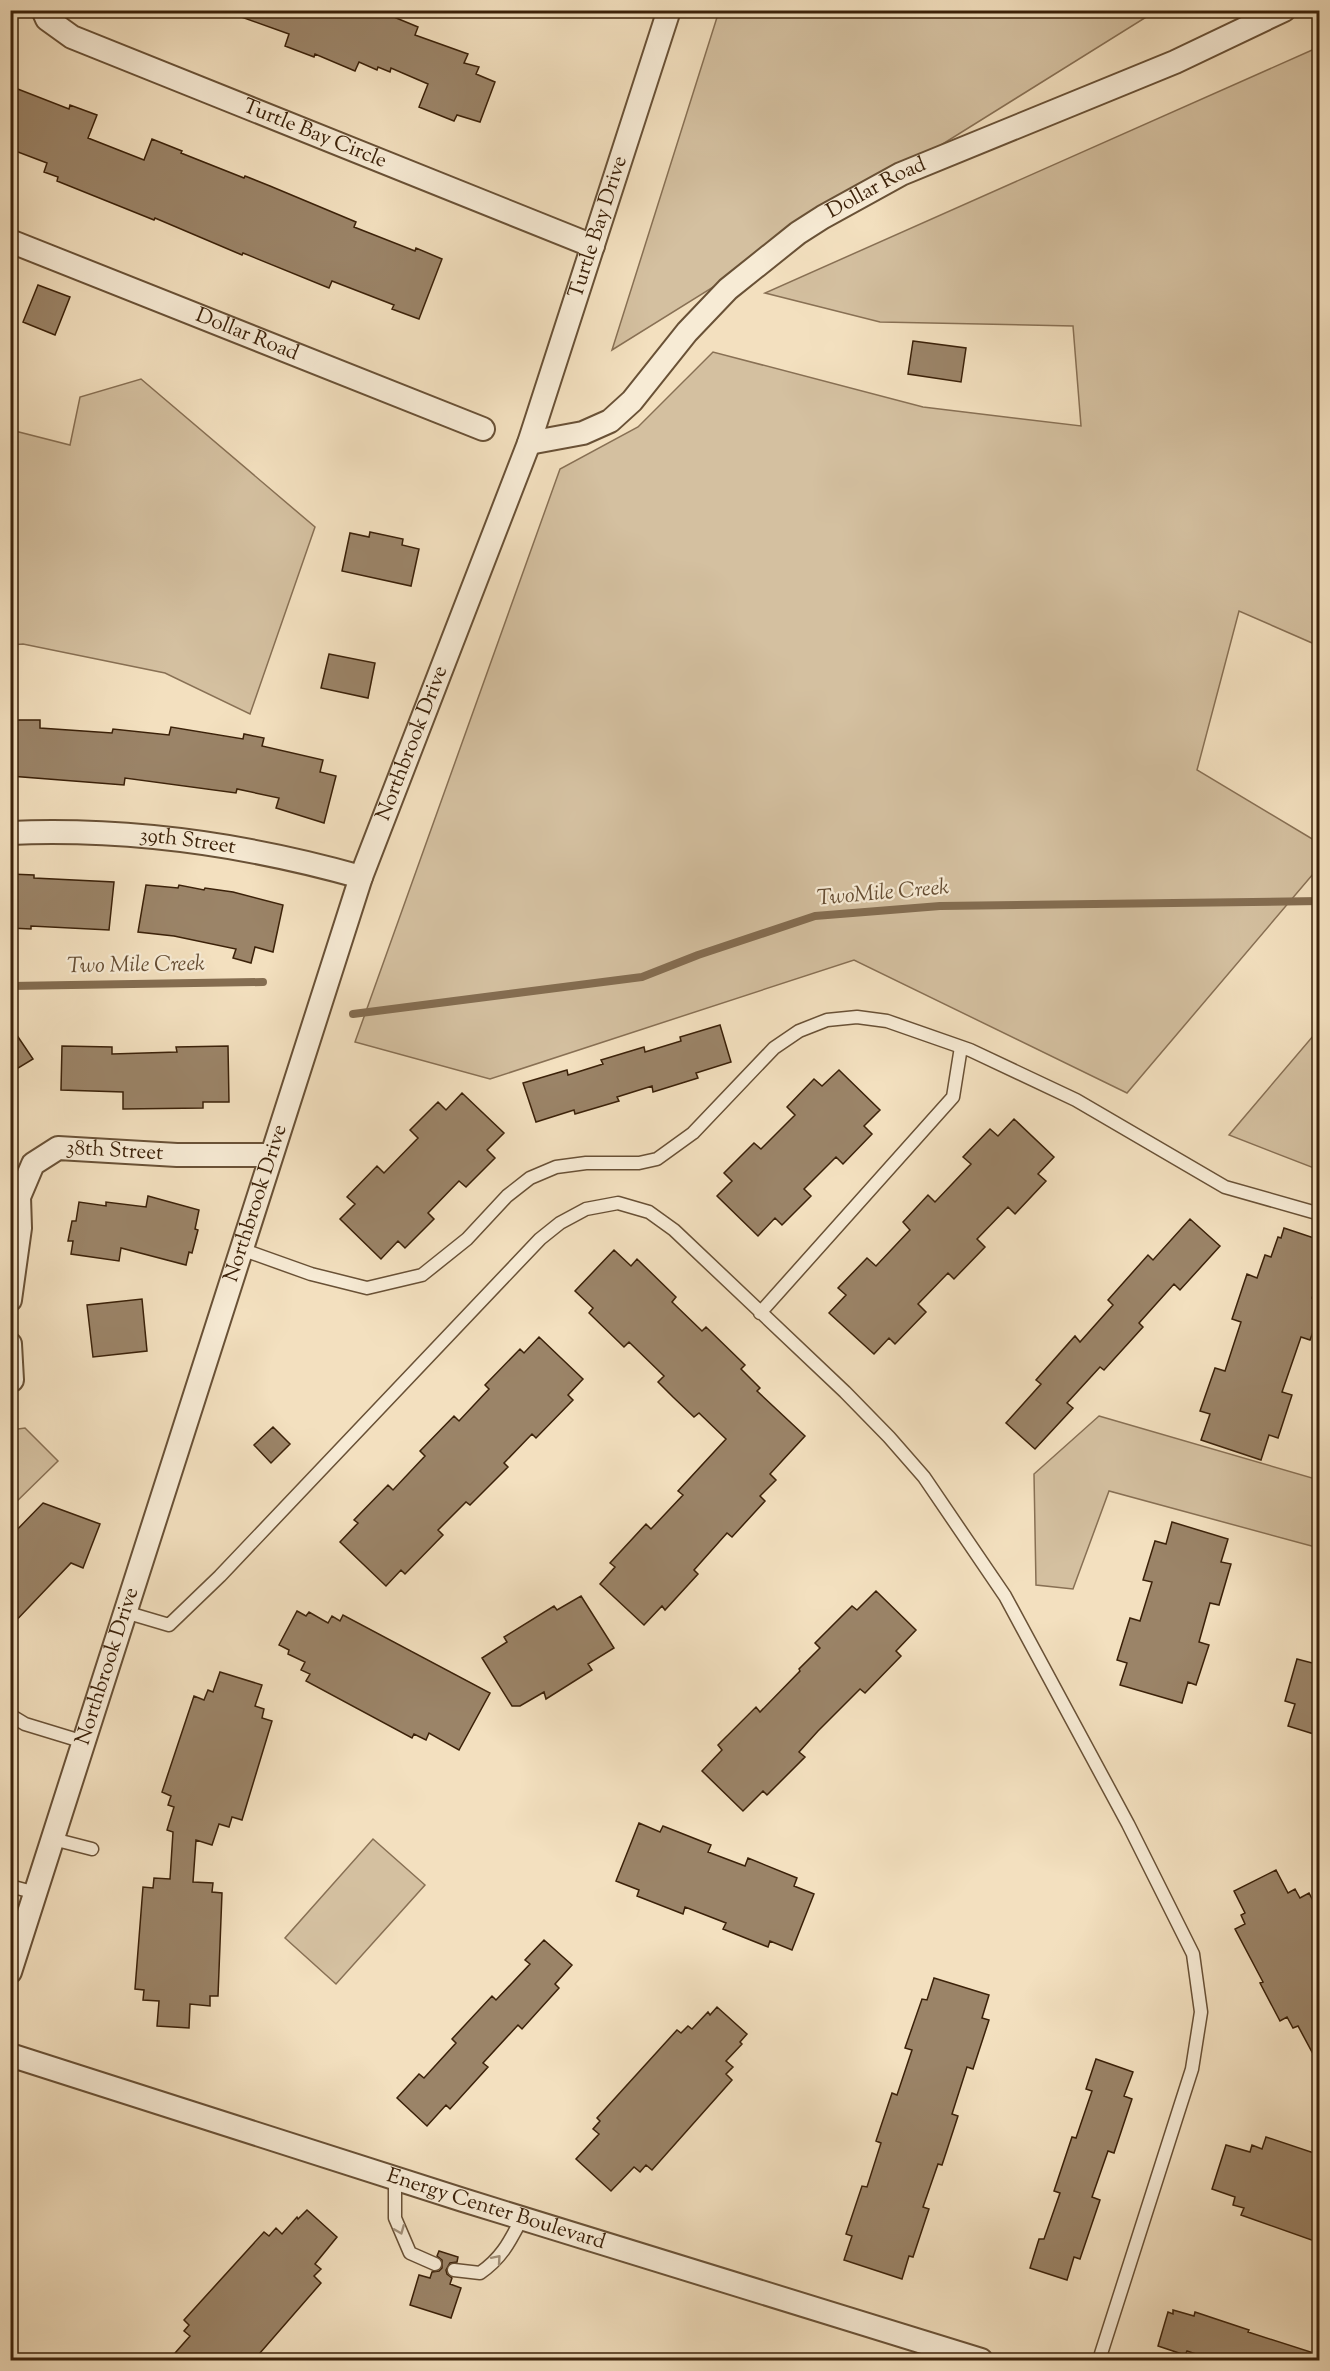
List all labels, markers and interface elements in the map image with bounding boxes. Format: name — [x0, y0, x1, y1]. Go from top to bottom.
street label: Turtle Bay Circle — [238, 92, 391, 177]
street label: Dollar Road — [821, 150, 931, 227]
street label: Turtle Bay Drive — [562, 152, 636, 302]
street label: Dollar Road — [191, 301, 303, 369]
street label: Northbrook Drive — [369, 662, 456, 825]
street label: 39th Street — [138, 821, 238, 863]
water label: TwoMile Creek — [816, 872, 950, 916]
water label: Two Mile Creek — [67, 949, 205, 983]
street label: Northbrook Drive — [217, 1121, 296, 1286]
street label: 38th Street — [65, 1134, 164, 1169]
street label: Northbrook Drive — [69, 1584, 147, 1749]
street label: Energy Center Boulevard — [383, 2162, 609, 2258]
one-way arrow — [393, 2224, 405, 2235]
one-way arrow — [490, 2255, 501, 2266]

